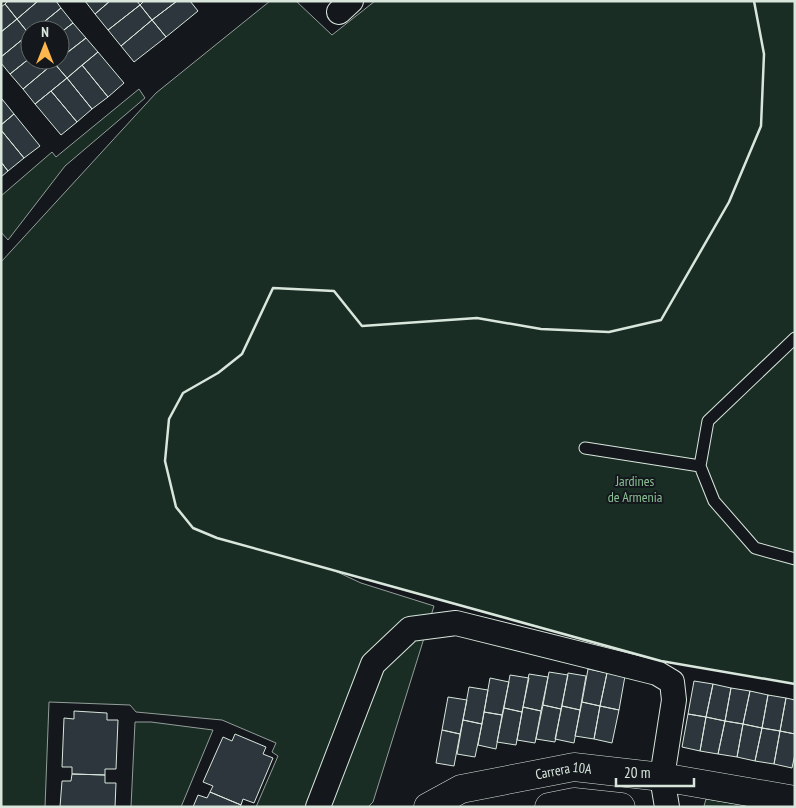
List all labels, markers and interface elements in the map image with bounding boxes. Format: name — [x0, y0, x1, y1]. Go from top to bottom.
north arrow — [20, 20, 70, 70]
text: N — [41, 23, 49, 41]
park label: Jardines de Armenia — [608, 472, 662, 506]
scale bar — [616, 756, 694, 788]
street label: Carrera 10A — [534, 758, 593, 783]
text: 20 m — [624, 763, 650, 782]

